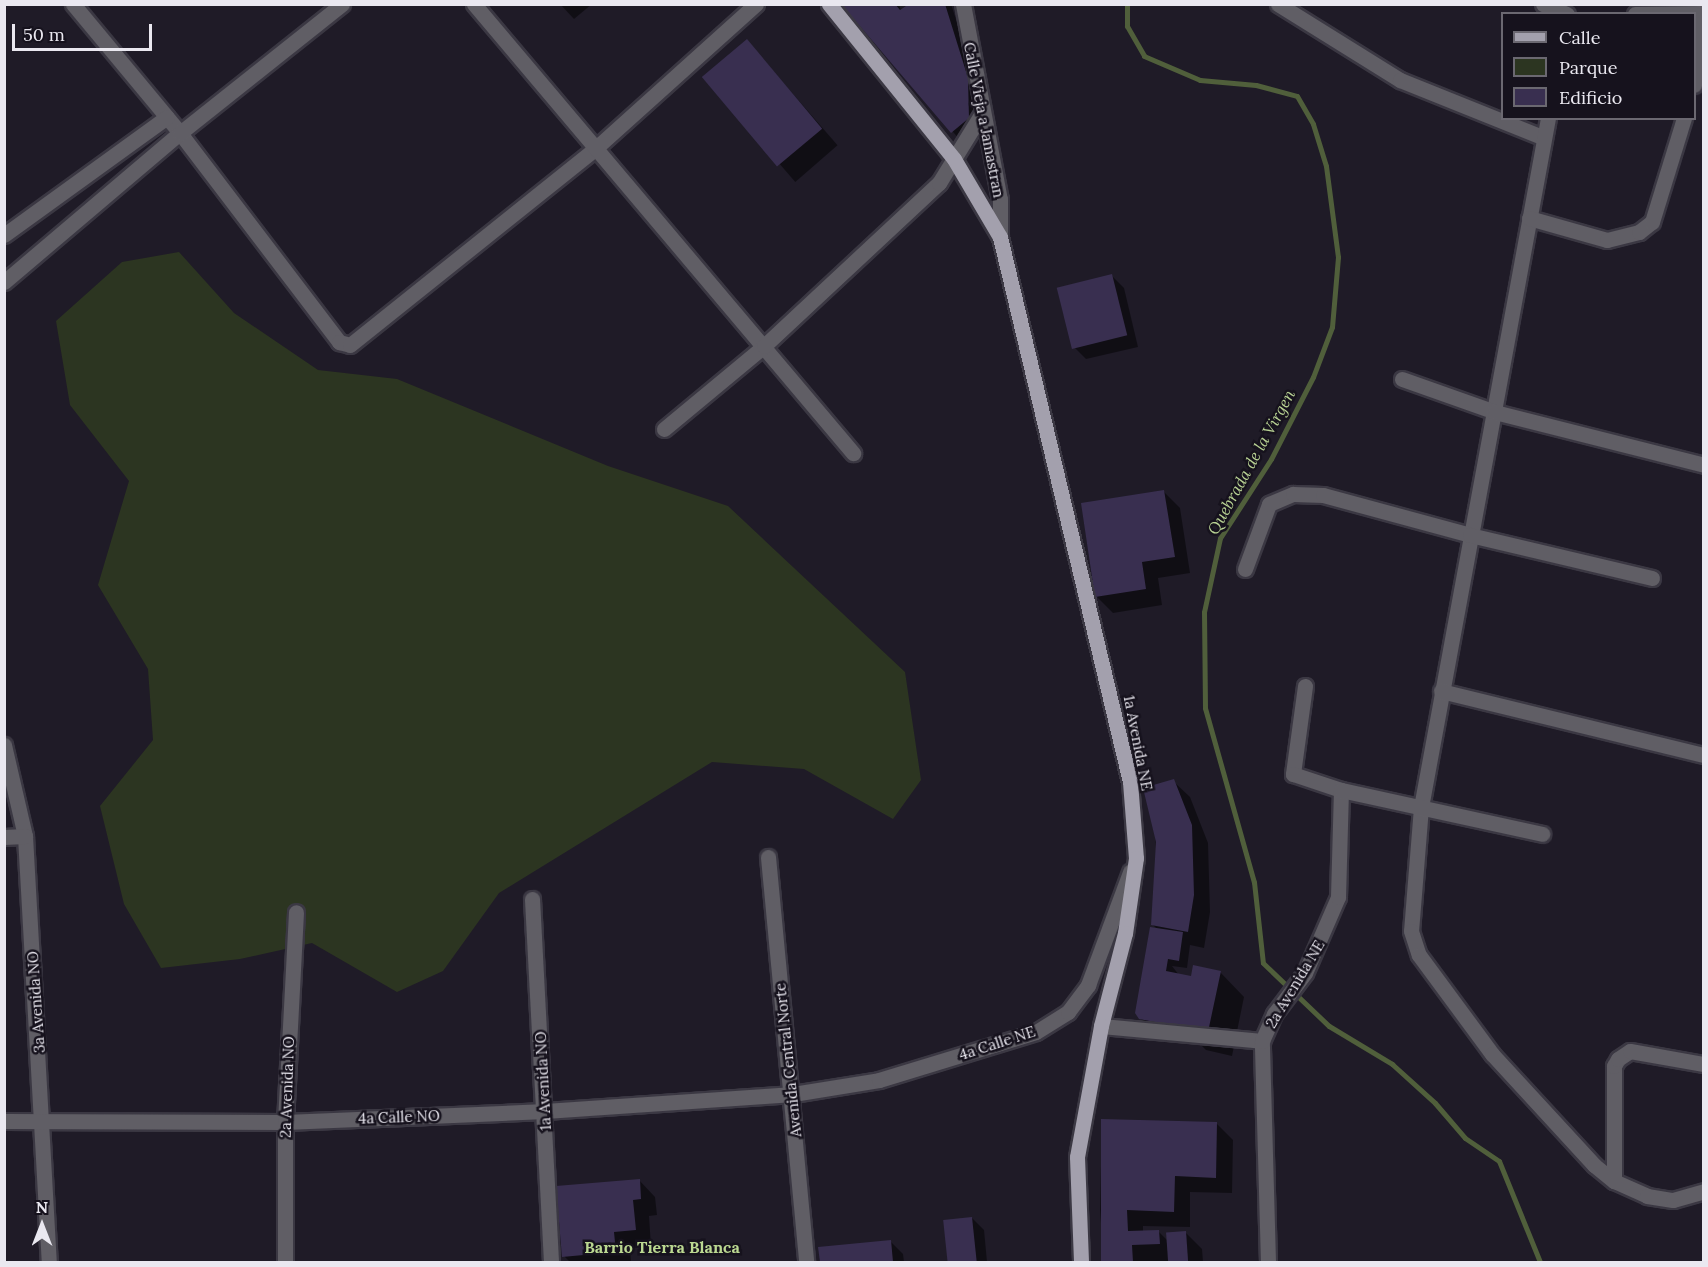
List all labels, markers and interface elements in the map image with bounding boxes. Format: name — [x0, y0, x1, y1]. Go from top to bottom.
scale bar — [15, 12, 154, 50]
legend — [1501, 12, 1696, 120]
text: 50 m — [23, 23, 65, 46]
text: Calle — [1559, 26, 1600, 49]
street label: Calle Vieja a Jamastran — [960, 41, 1008, 199]
text: Parque — [1559, 56, 1618, 79]
text: Edificio — [1559, 86, 1622, 109]
water label: Quebrada de la Virgen — [1203, 386, 1299, 538]
street label: 1a Avenida NE — [1120, 694, 1156, 792]
street label: 2a Avenida NE — [1262, 937, 1328, 1031]
street label: 3a Avenida NO — [23, 950, 49, 1054]
street label: Avenida Central Norte — [771, 982, 805, 1138]
street label: 4a Calle NE — [957, 1022, 1037, 1064]
street label: 1a Avenida NO — [531, 1031, 555, 1131]
street label: 2a Avenida NO — [276, 1036, 298, 1138]
street label: 4a Calle NO — [358, 1107, 440, 1127]
north arrow — [12, 1195, 72, 1255]
text: N — [36, 1197, 48, 1217]
district label: Barrio Tierra Blanca — [584, 1237, 740, 1257]

